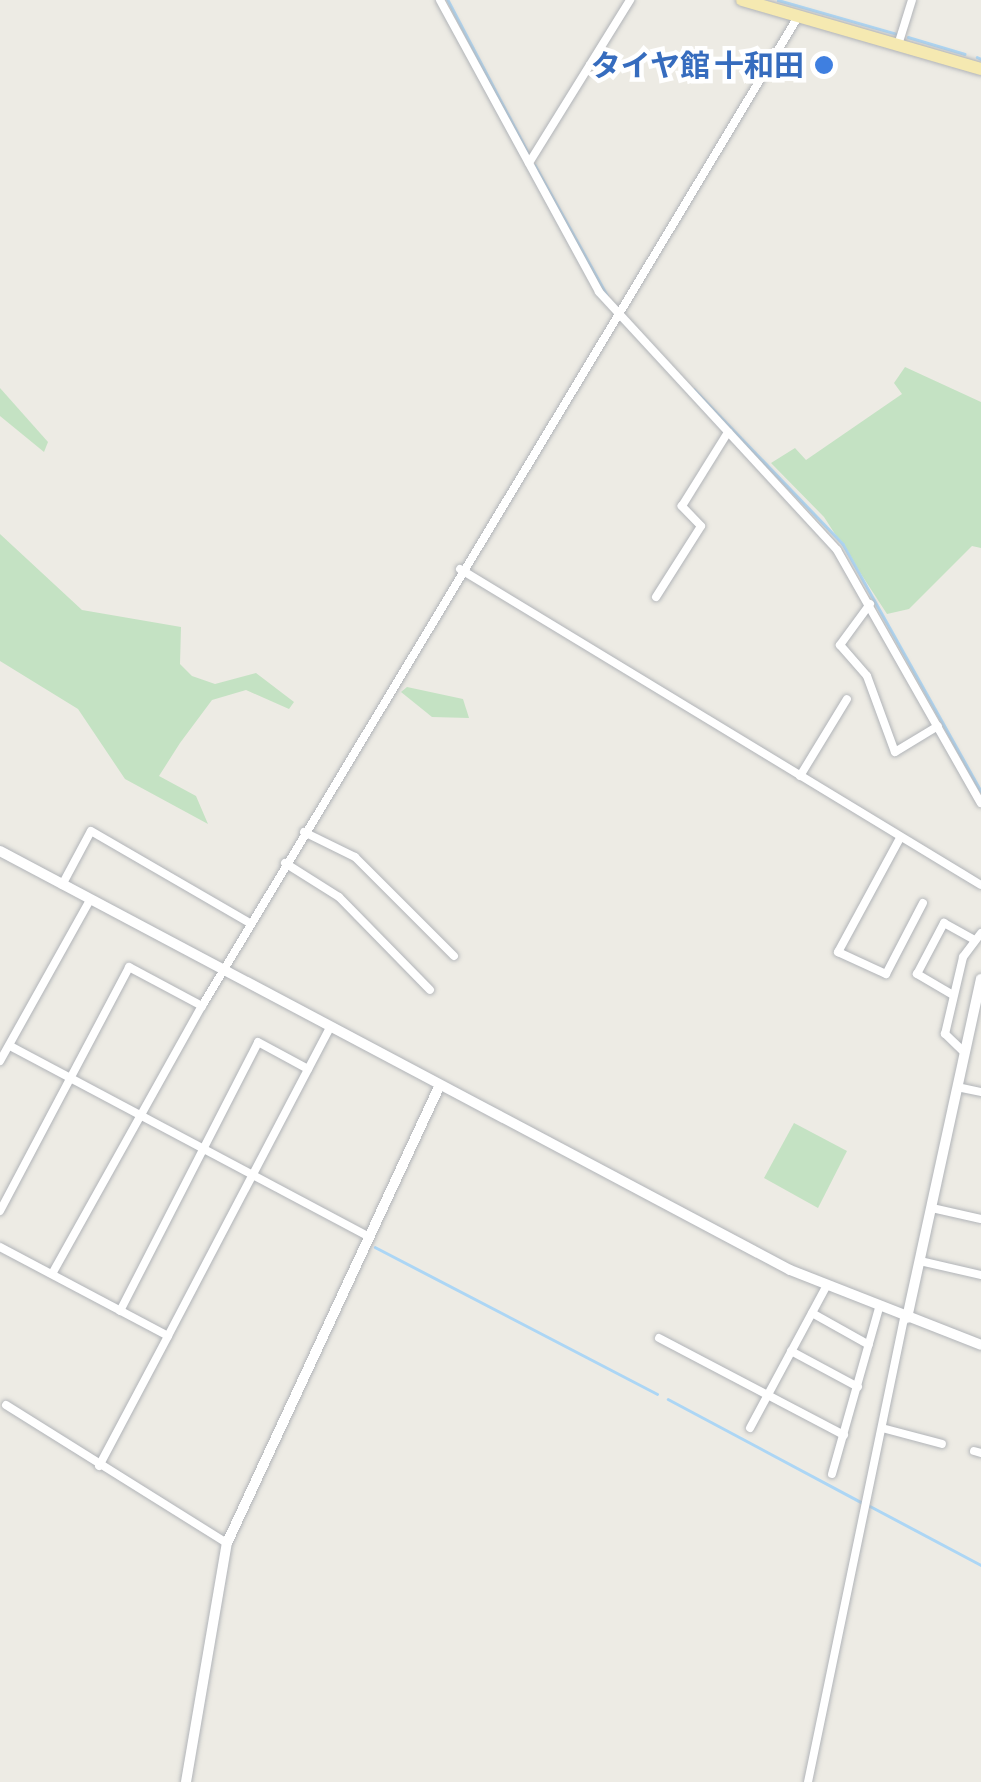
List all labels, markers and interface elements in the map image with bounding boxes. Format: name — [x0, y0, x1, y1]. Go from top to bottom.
place label: タイヤ館 十和田 — [590, 47, 804, 83]
marker: タイヤ館 十和田 — [813, 54, 835, 76]

